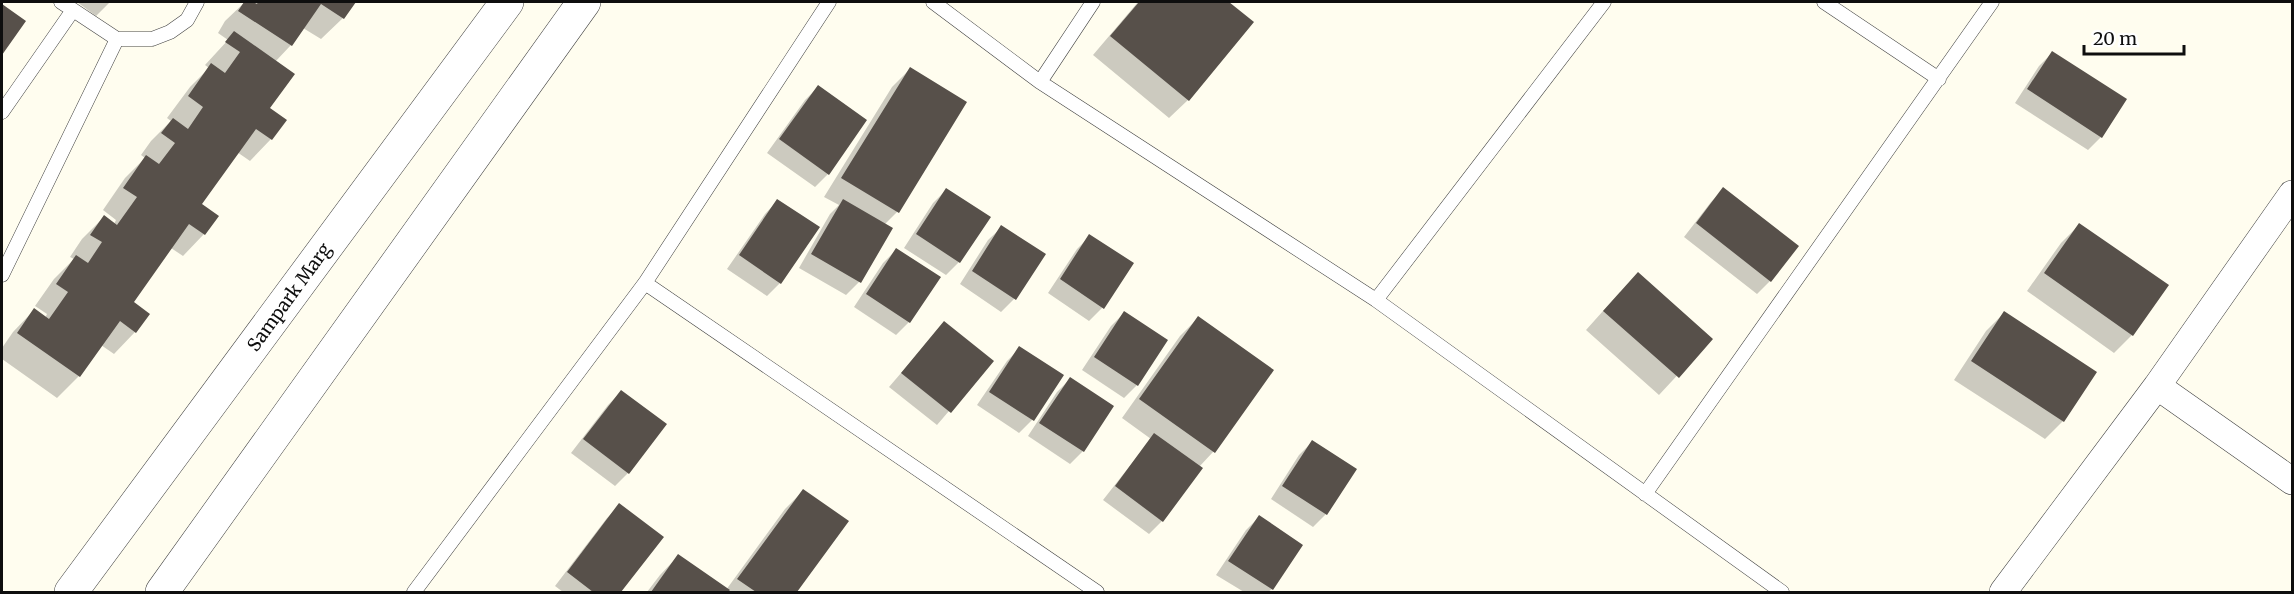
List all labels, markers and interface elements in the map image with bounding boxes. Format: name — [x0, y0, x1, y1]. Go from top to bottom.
scale bar — [2084, 18, 2184, 56]
text: 20 m — [2093, 27, 2137, 50]
street label: Sampark Marg — [242, 238, 336, 356]

